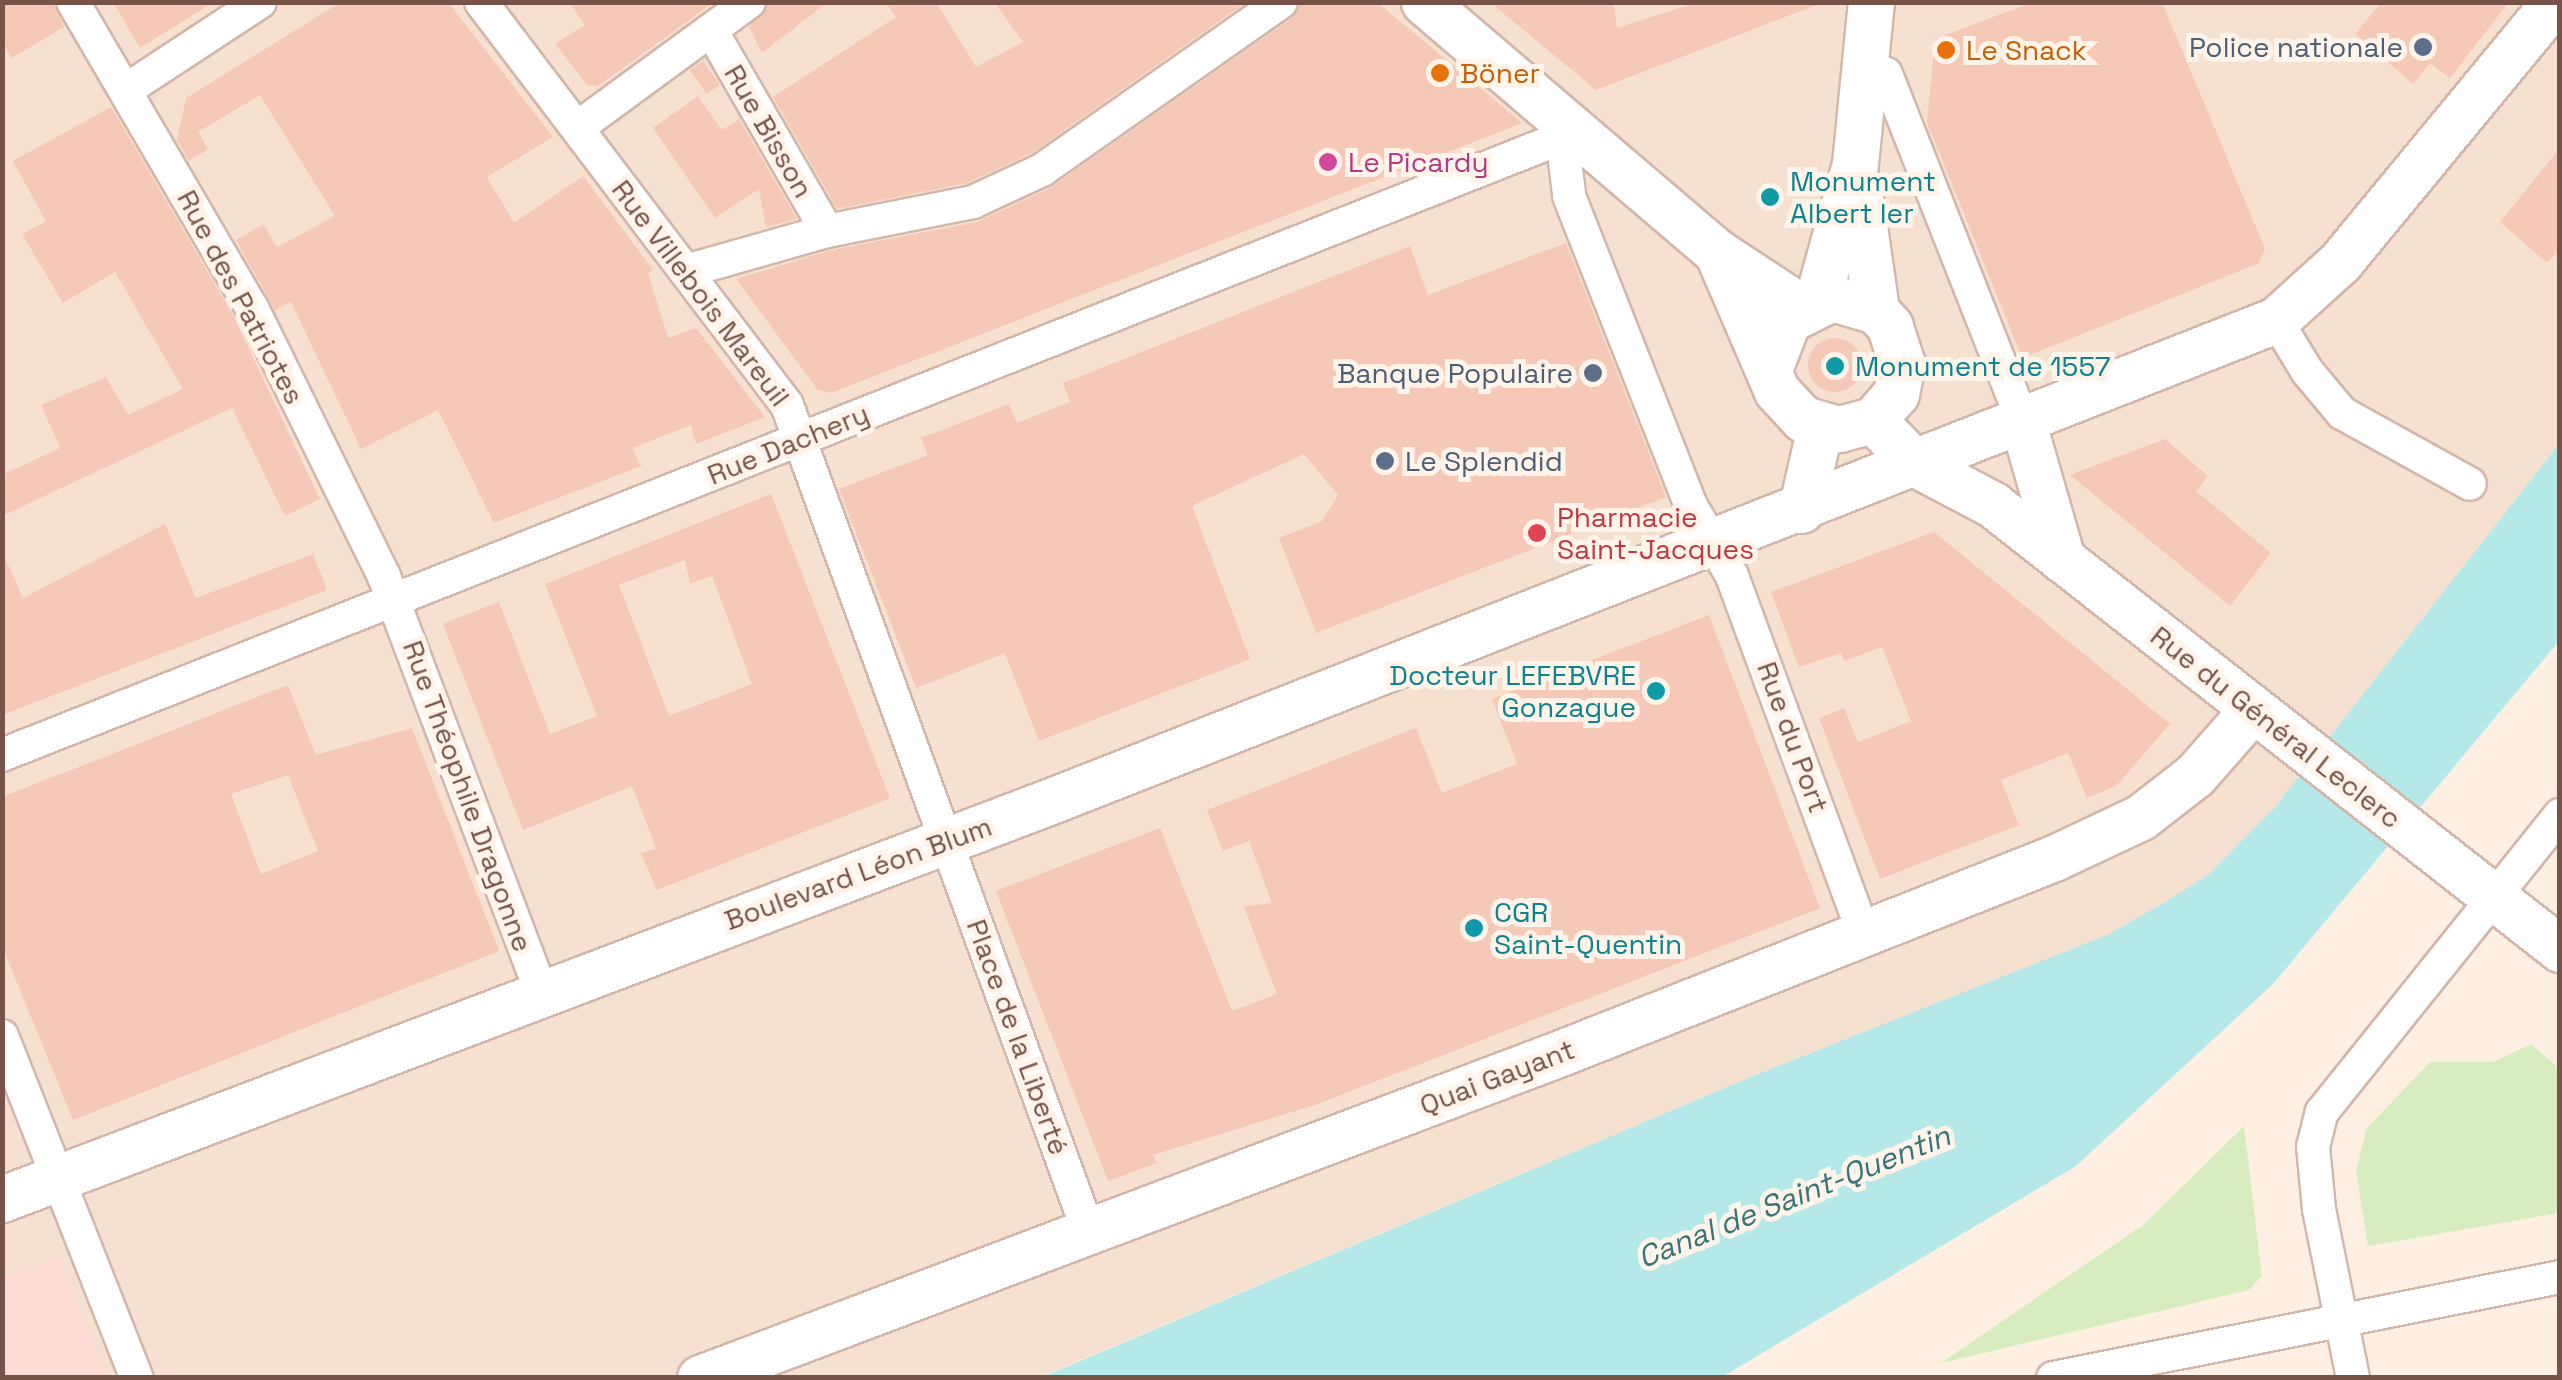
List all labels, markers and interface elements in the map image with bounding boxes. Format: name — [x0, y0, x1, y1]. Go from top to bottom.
place label: Police nationale — [2189, 30, 2403, 64]
place label: Le Snack — [1966, 33, 2087, 67]
marker: Police nationale — [2412, 36, 2434, 58]
marker: Le Snack — [1935, 39, 1957, 61]
place label: Böner — [1460, 56, 1540, 90]
street label: Rue Bisson — [717, 59, 821, 203]
marker: Böner — [1429, 62, 1451, 84]
place label: Le Picardy — [1348, 145, 1489, 179]
marker: Le Picardy — [1317, 151, 1339, 173]
place label: Monument Albert Ier — [1790, 164, 1936, 230]
street label: Rue Villebois Mareuil — [605, 173, 797, 413]
street label: Rue des Patriotes — [170, 184, 312, 410]
marker: Monument Albert Ier — [1759, 186, 1781, 208]
place label: Monument de 1557 — [1855, 349, 2111, 383]
marker: Monument de 1557 — [1824, 355, 1846, 377]
place label: Banque Populaire — [1337, 356, 1573, 390]
marker: Banque Populaire — [1582, 362, 1604, 384]
street label: Rue Dachery — [702, 396, 874, 492]
place label: Le Splendid — [1405, 444, 1563, 478]
marker: Le Splendid — [1374, 450, 1396, 472]
place label: Pharmacie Saint-Jacques — [1557, 500, 1754, 566]
marker: Pharmacie Saint-Jacques — [1526, 522, 1548, 544]
street label: Rue du Général Leclerc — [2144, 619, 2408, 835]
street label: Rue Théophile Dragonne — [396, 636, 540, 956]
street label: Rue du Port — [1750, 657, 1836, 817]
place label: Docteur LEFEBVRE Gonzague — [1389, 658, 1636, 724]
marker: Docteur LEFEBVRE Gonzague — [1645, 680, 1667, 702]
street label: Boulevard Léon Blum — [720, 809, 996, 937]
place label: CGR Saint-Quentin — [1494, 895, 1682, 961]
street label: Place de la Liberté — [960, 915, 1076, 1159]
marker: CGR Saint-Quentin — [1463, 917, 1485, 939]
street label: Quai Gayant — [1415, 1032, 1579, 1122]
water label: Canal de Saint-Quentin — [1633, 1118, 1955, 1276]

